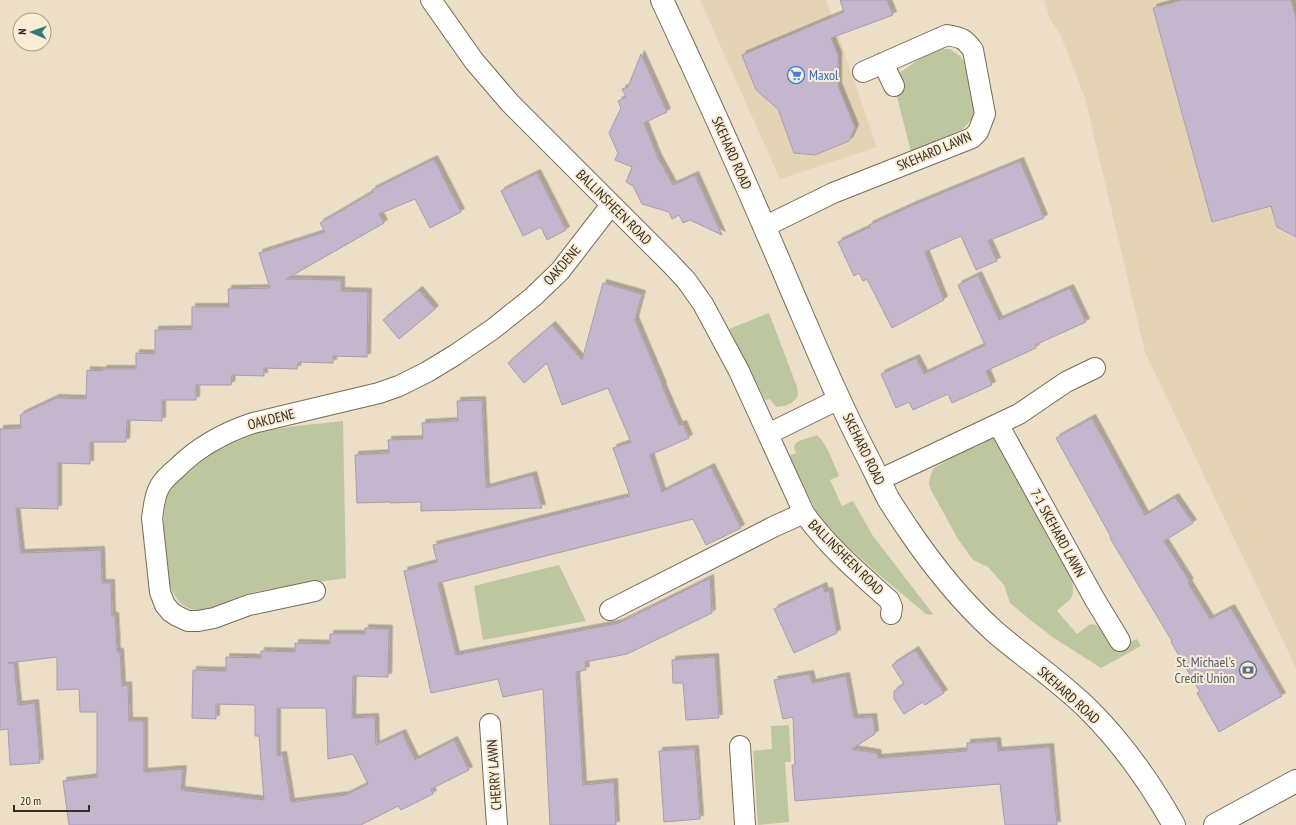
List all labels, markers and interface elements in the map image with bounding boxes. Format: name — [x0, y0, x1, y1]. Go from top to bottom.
north arrow — [12, 12, 52, 52]
text: N — [15, 28, 29, 35]
supermarket icon: Maxol — [786, 65, 806, 85]
place label: Maxol — [809, 66, 839, 84]
street label: SKEHARD ROAD — [708, 114, 756, 192]
street label: SKEHARD LAWN — [894, 127, 974, 175]
street label: BALLINSHEEN ROAD — [573, 166, 655, 248]
street label: OAKDENE — [540, 241, 584, 289]
street label: OAKDENE — [246, 404, 296, 434]
street label: SKEHARD ROAD — [839, 410, 889, 488]
street label: 7-1 SKEHARD LAWN — [1026, 486, 1090, 580]
street label: BALLINSHEEN ROAD — [805, 516, 887, 598]
place label: St. Michael's Credit Union — [1175, 653, 1235, 687]
bank icon: St. Michael's Credit Union — [1238, 660, 1258, 680]
street label: SKEHARD ROAD — [1034, 662, 1104, 728]
street label: CHERRY LAWN — [483, 739, 505, 811]
scale bar — [14, 787, 89, 813]
text: 20 m — [20, 793, 41, 808]

